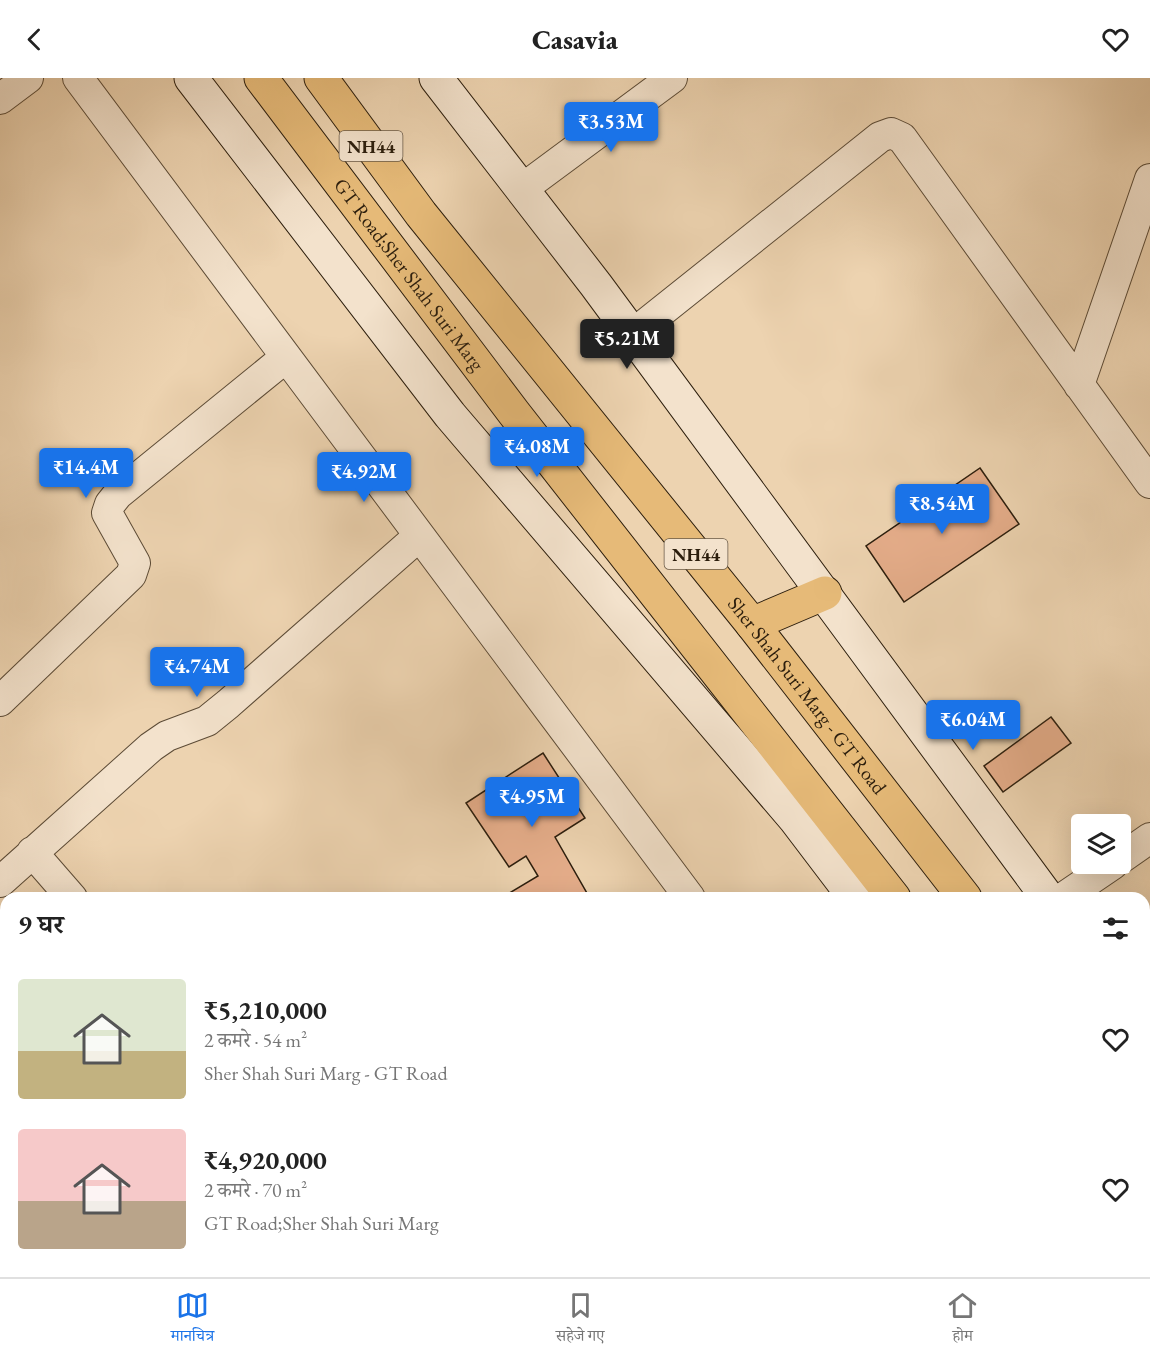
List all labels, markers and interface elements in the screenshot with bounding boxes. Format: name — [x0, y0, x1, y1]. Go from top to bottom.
text: Casavia — [532, 22, 618, 57]
icon: back — [18, 23, 51, 56]
icon: heart — [1099, 23, 1132, 56]
pin: ₹3.53M — [562, 102, 660, 153]
text: ₹3.53M — [578, 108, 644, 134]
road number: NH44 — [340, 131, 403, 161]
street label: GT Road;Sher Shah Suri Marg — [328, 173, 491, 376]
pin: ₹5.21M — [578, 319, 676, 370]
text: ₹5.21M — [594, 325, 660, 351]
pin: ₹4.08M — [488, 427, 586, 478]
text: ₹4.08M — [504, 433, 570, 459]
pin: ₹14.4M — [37, 448, 135, 499]
pin: ₹4.92M — [315, 452, 413, 503]
text: ₹14.4M — [53, 454, 119, 480]
text: ₹4.92M — [331, 458, 397, 484]
pin: ₹8.54M — [893, 484, 991, 535]
text: ₹8.54M — [909, 490, 975, 516]
road number: NH44 — [664, 539, 728, 569]
street label: Sher Shah Suri Marg - GT Road — [722, 591, 893, 800]
pin: ₹4.74M — [148, 647, 246, 698]
text: ₹4.74M — [164, 653, 230, 679]
pin: ₹6.04M — [924, 700, 1022, 751]
text: ₹6.04M — [940, 706, 1006, 732]
pin: ₹4.95M — [483, 777, 581, 828]
text: ₹4.95M — [499, 783, 565, 809]
map controls — [1071, 814, 1131, 874]
button: layers — [1071, 814, 1131, 874]
text: 9 घर — [18, 907, 64, 941]
icon: filters — [1099, 912, 1132, 945]
text: ₹5,210,000 — [204, 993, 327, 1027]
icon: home — [66, 1003, 138, 1075]
icon: heart — [1099, 1023, 1132, 1056]
text: 2 कमरे · 54 m² — [204, 1027, 307, 1053]
text: Sher Shah Suri Marg - GT Road — [204, 1060, 448, 1086]
text: ₹4,920,000 — [204, 1143, 327, 1177]
icon: home — [66, 1153, 138, 1225]
icon: heart — [1099, 1173, 1132, 1206]
text: 2 कमरे · 70 m² — [204, 1177, 307, 1203]
text: GT Road;Sher Shah Suri Marg — [204, 1210, 439, 1236]
tab: मानचित्र — [171, 1289, 214, 1351]
tab: सहेजे गए — [556, 1289, 605, 1351]
tab: होम — [946, 1289, 979, 1351]

